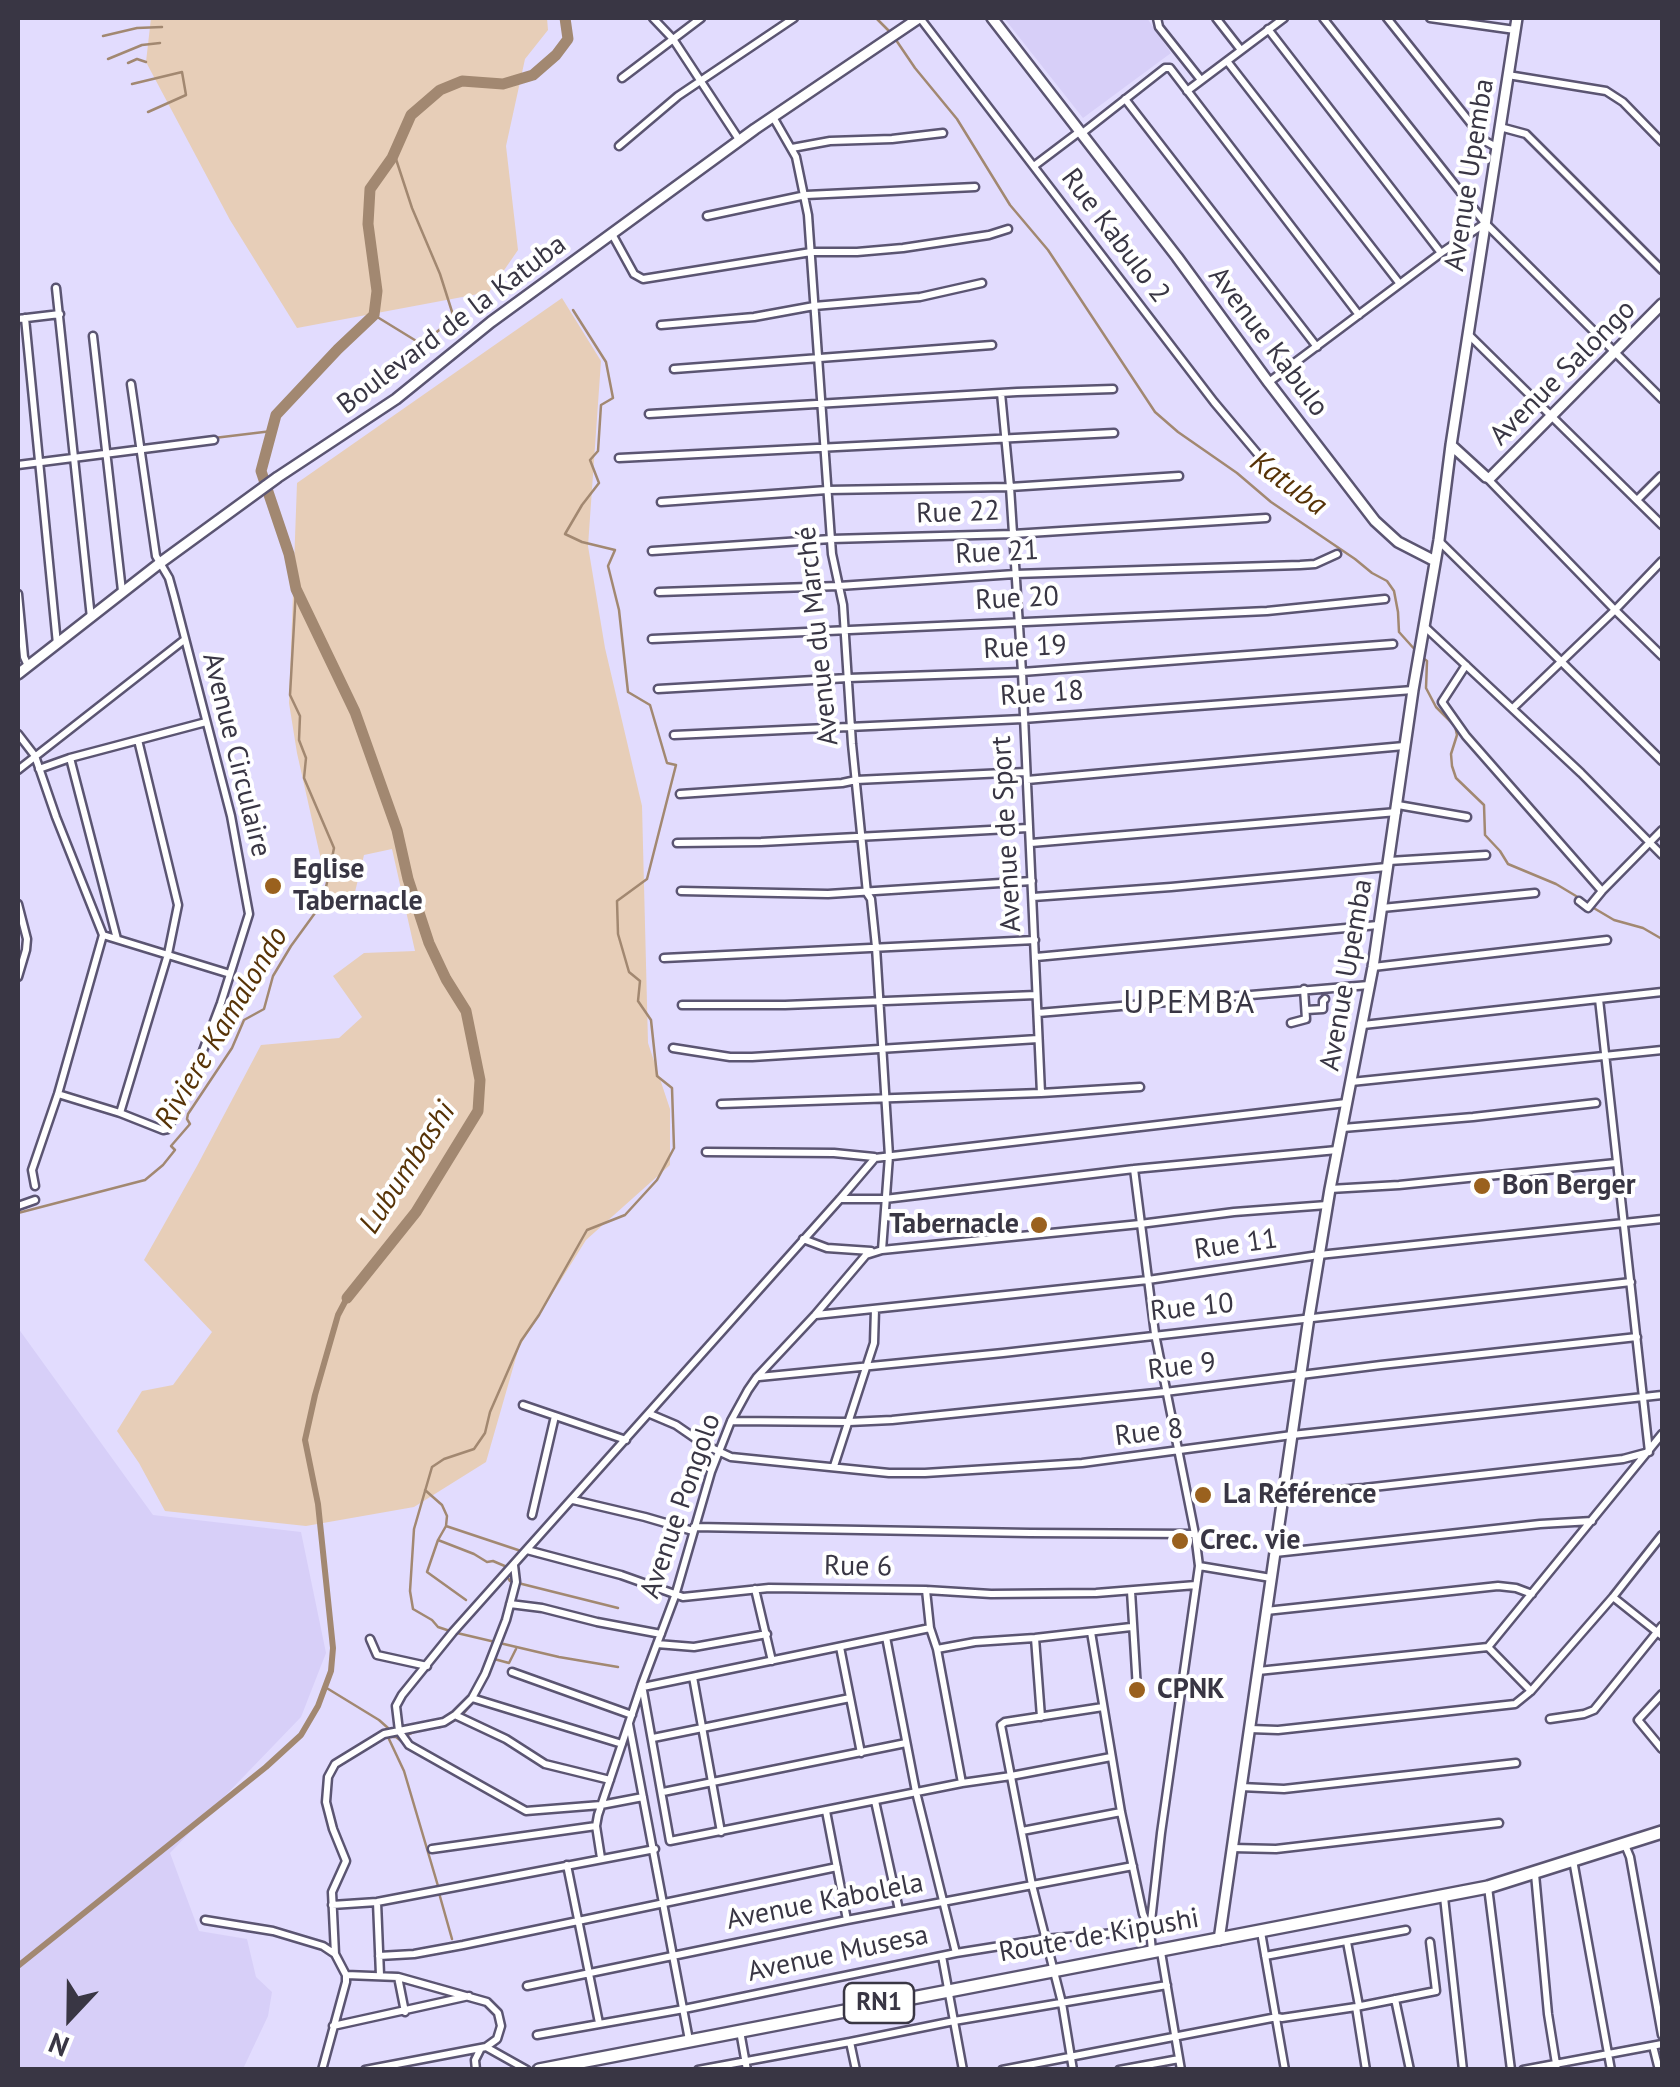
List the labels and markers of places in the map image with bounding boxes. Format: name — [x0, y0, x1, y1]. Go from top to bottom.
place label: Eglise Tabernacle — [293, 853, 423, 919]
marker: Eglise Tabernacle — [262, 875, 284, 897]
place label: Bon Berger — [1502, 1169, 1636, 1203]
marker: Bon Berger — [1471, 1175, 1493, 1197]
place label: Tabernacle — [889, 1208, 1019, 1242]
marker: Tabernacle — [1028, 1214, 1050, 1236]
place label: La Référence — [1223, 1478, 1376, 1512]
marker: La Référence — [1192, 1484, 1214, 1506]
place label: Crec. vie — [1200, 1524, 1300, 1558]
marker: Crec. vie — [1169, 1530, 1191, 1552]
place label: CPNK — [1157, 1673, 1224, 1707]
marker: CPNK — [1126, 1679, 1148, 1701]

